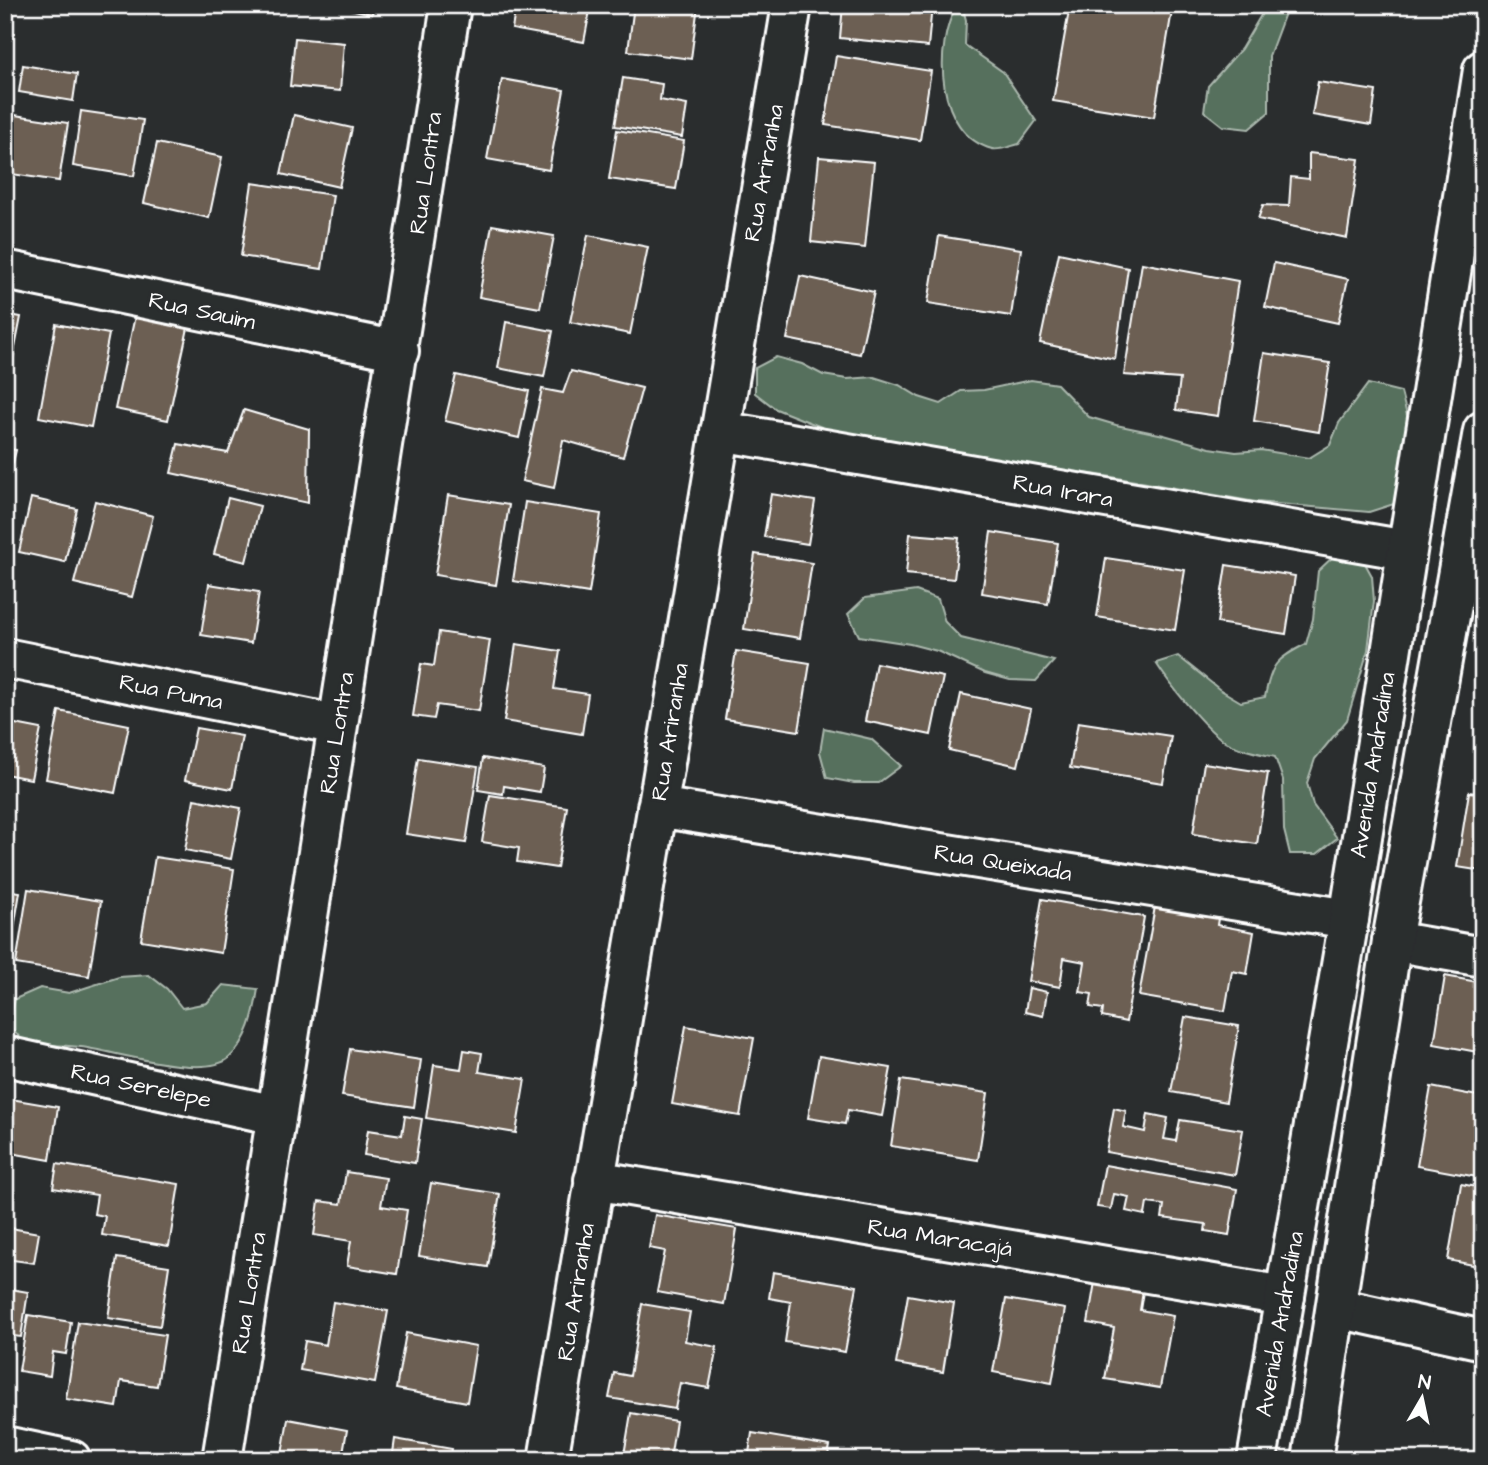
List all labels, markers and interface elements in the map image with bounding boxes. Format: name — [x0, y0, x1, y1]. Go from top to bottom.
street label: Rua Ariranha — [736, 102, 792, 244]
street label: Rua Lontra — [402, 110, 450, 236]
street label: Rua Sauim — [146, 284, 259, 338]
street label: Rua Irara — [1010, 466, 1116, 516]
street label: Rua Ariranha — [643, 661, 697, 803]
street label: Rua Puma — [116, 666, 226, 718]
street label: Rua Lontra — [312, 669, 362, 796]
street label: Avenida Andradina — [1343, 670, 1404, 860]
street label: Rua Queixada — [932, 836, 1074, 890]
street label: Rua Serelepe — [68, 1056, 214, 1116]
street label: Rua Maracajá — [865, 1211, 1015, 1265]
street label: Rua Ariranha — [549, 1221, 603, 1363]
street label: Rua Lontra — [224, 1229, 274, 1356]
street label: Avenida Andradina — [1248, 1229, 1312, 1419]
north arrow — [1386, 1364, 1456, 1434]
text: N — [1416, 1368, 1433, 1397]

